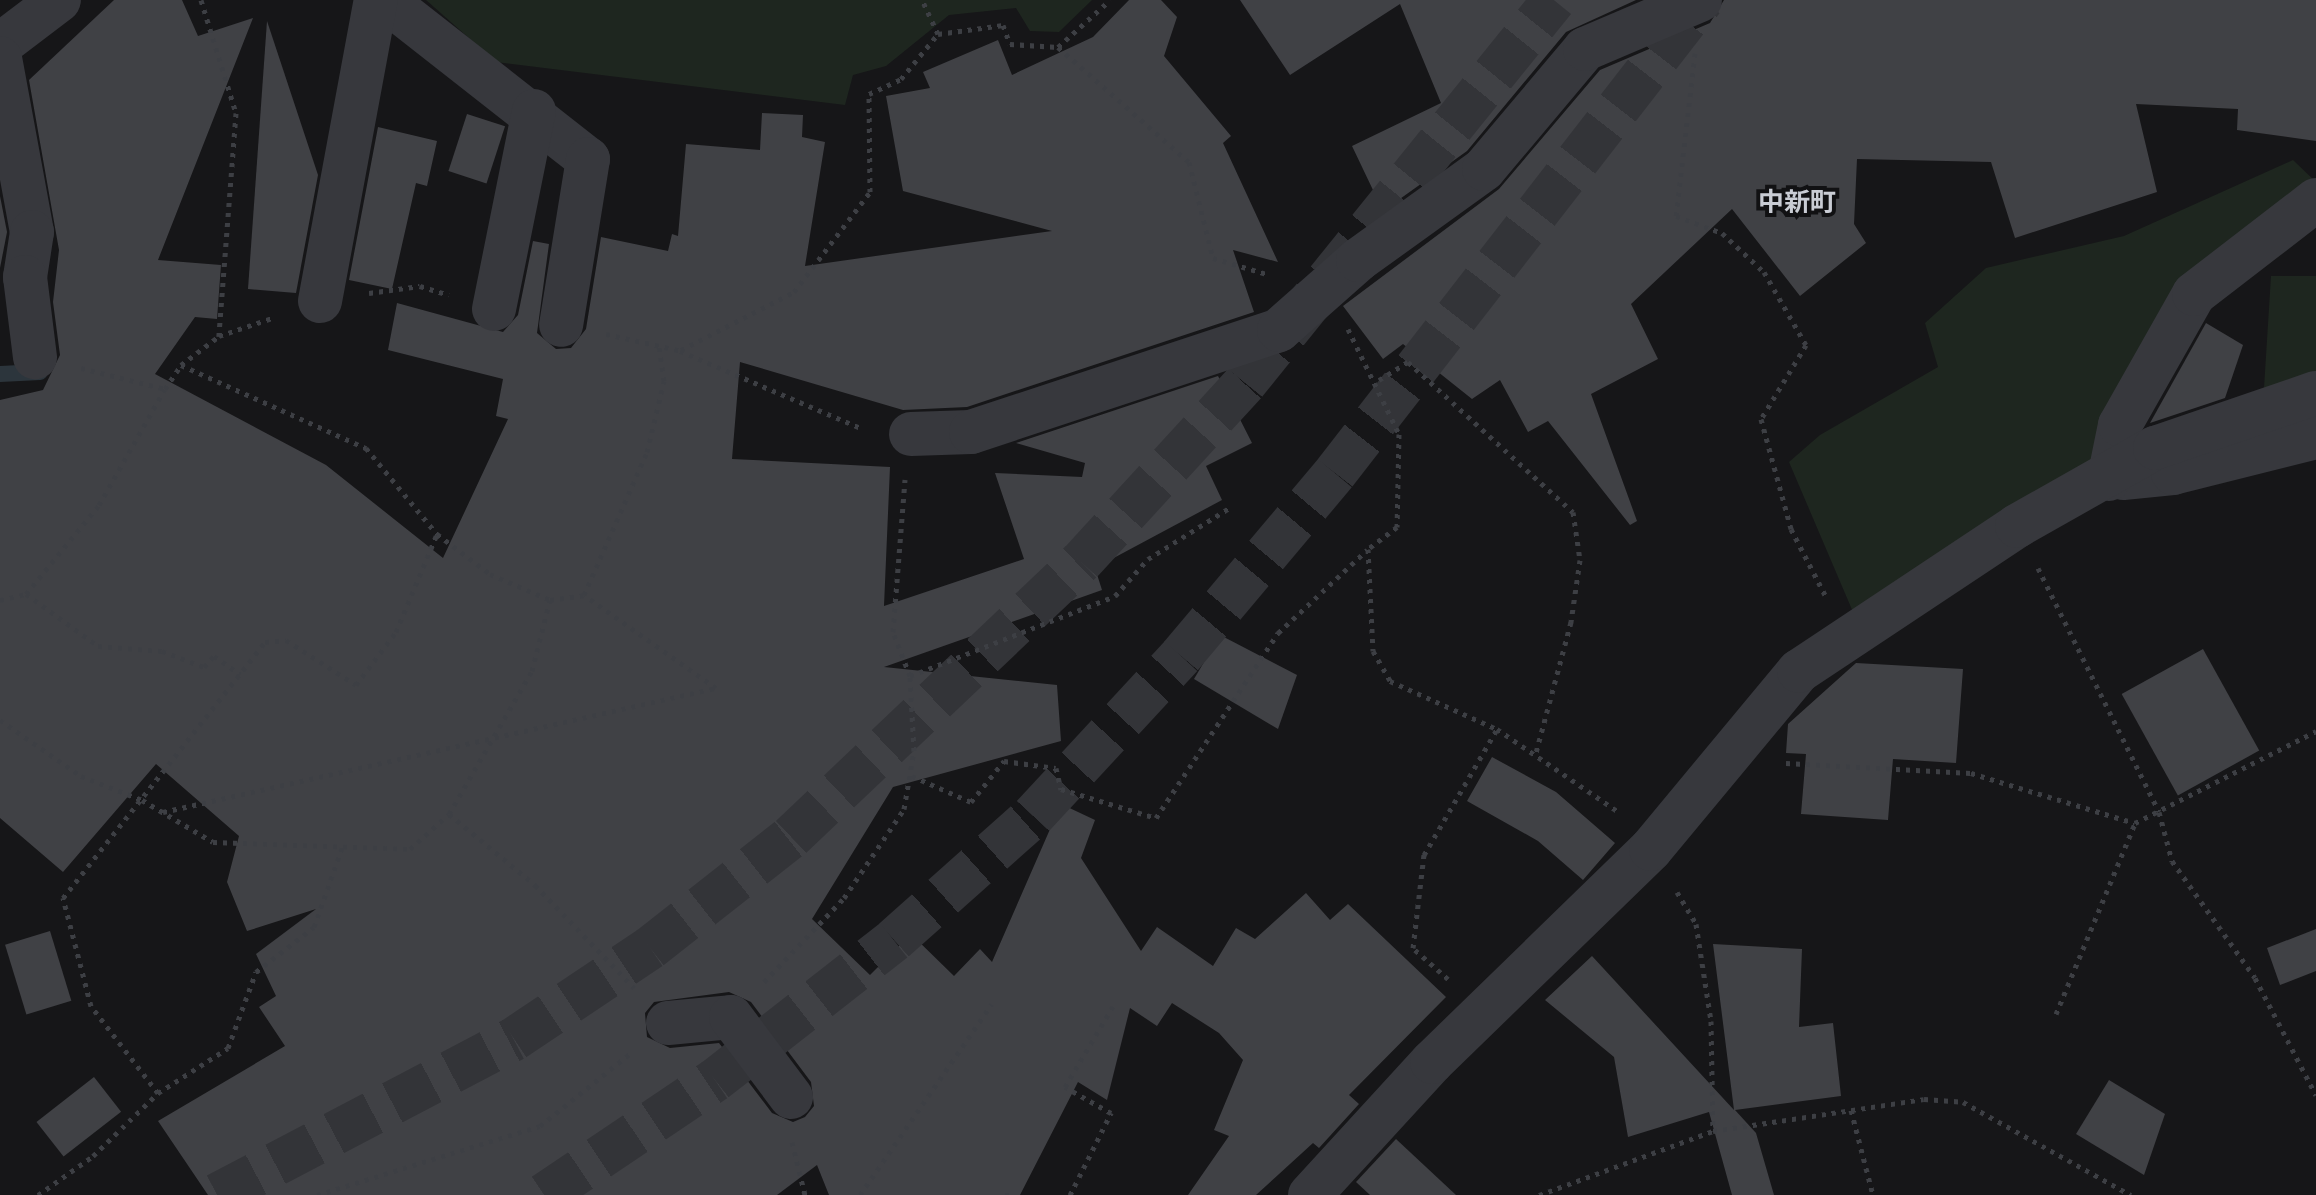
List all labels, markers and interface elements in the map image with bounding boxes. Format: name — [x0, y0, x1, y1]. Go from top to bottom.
district label: 中新町 — [1758, 186, 1836, 218]

